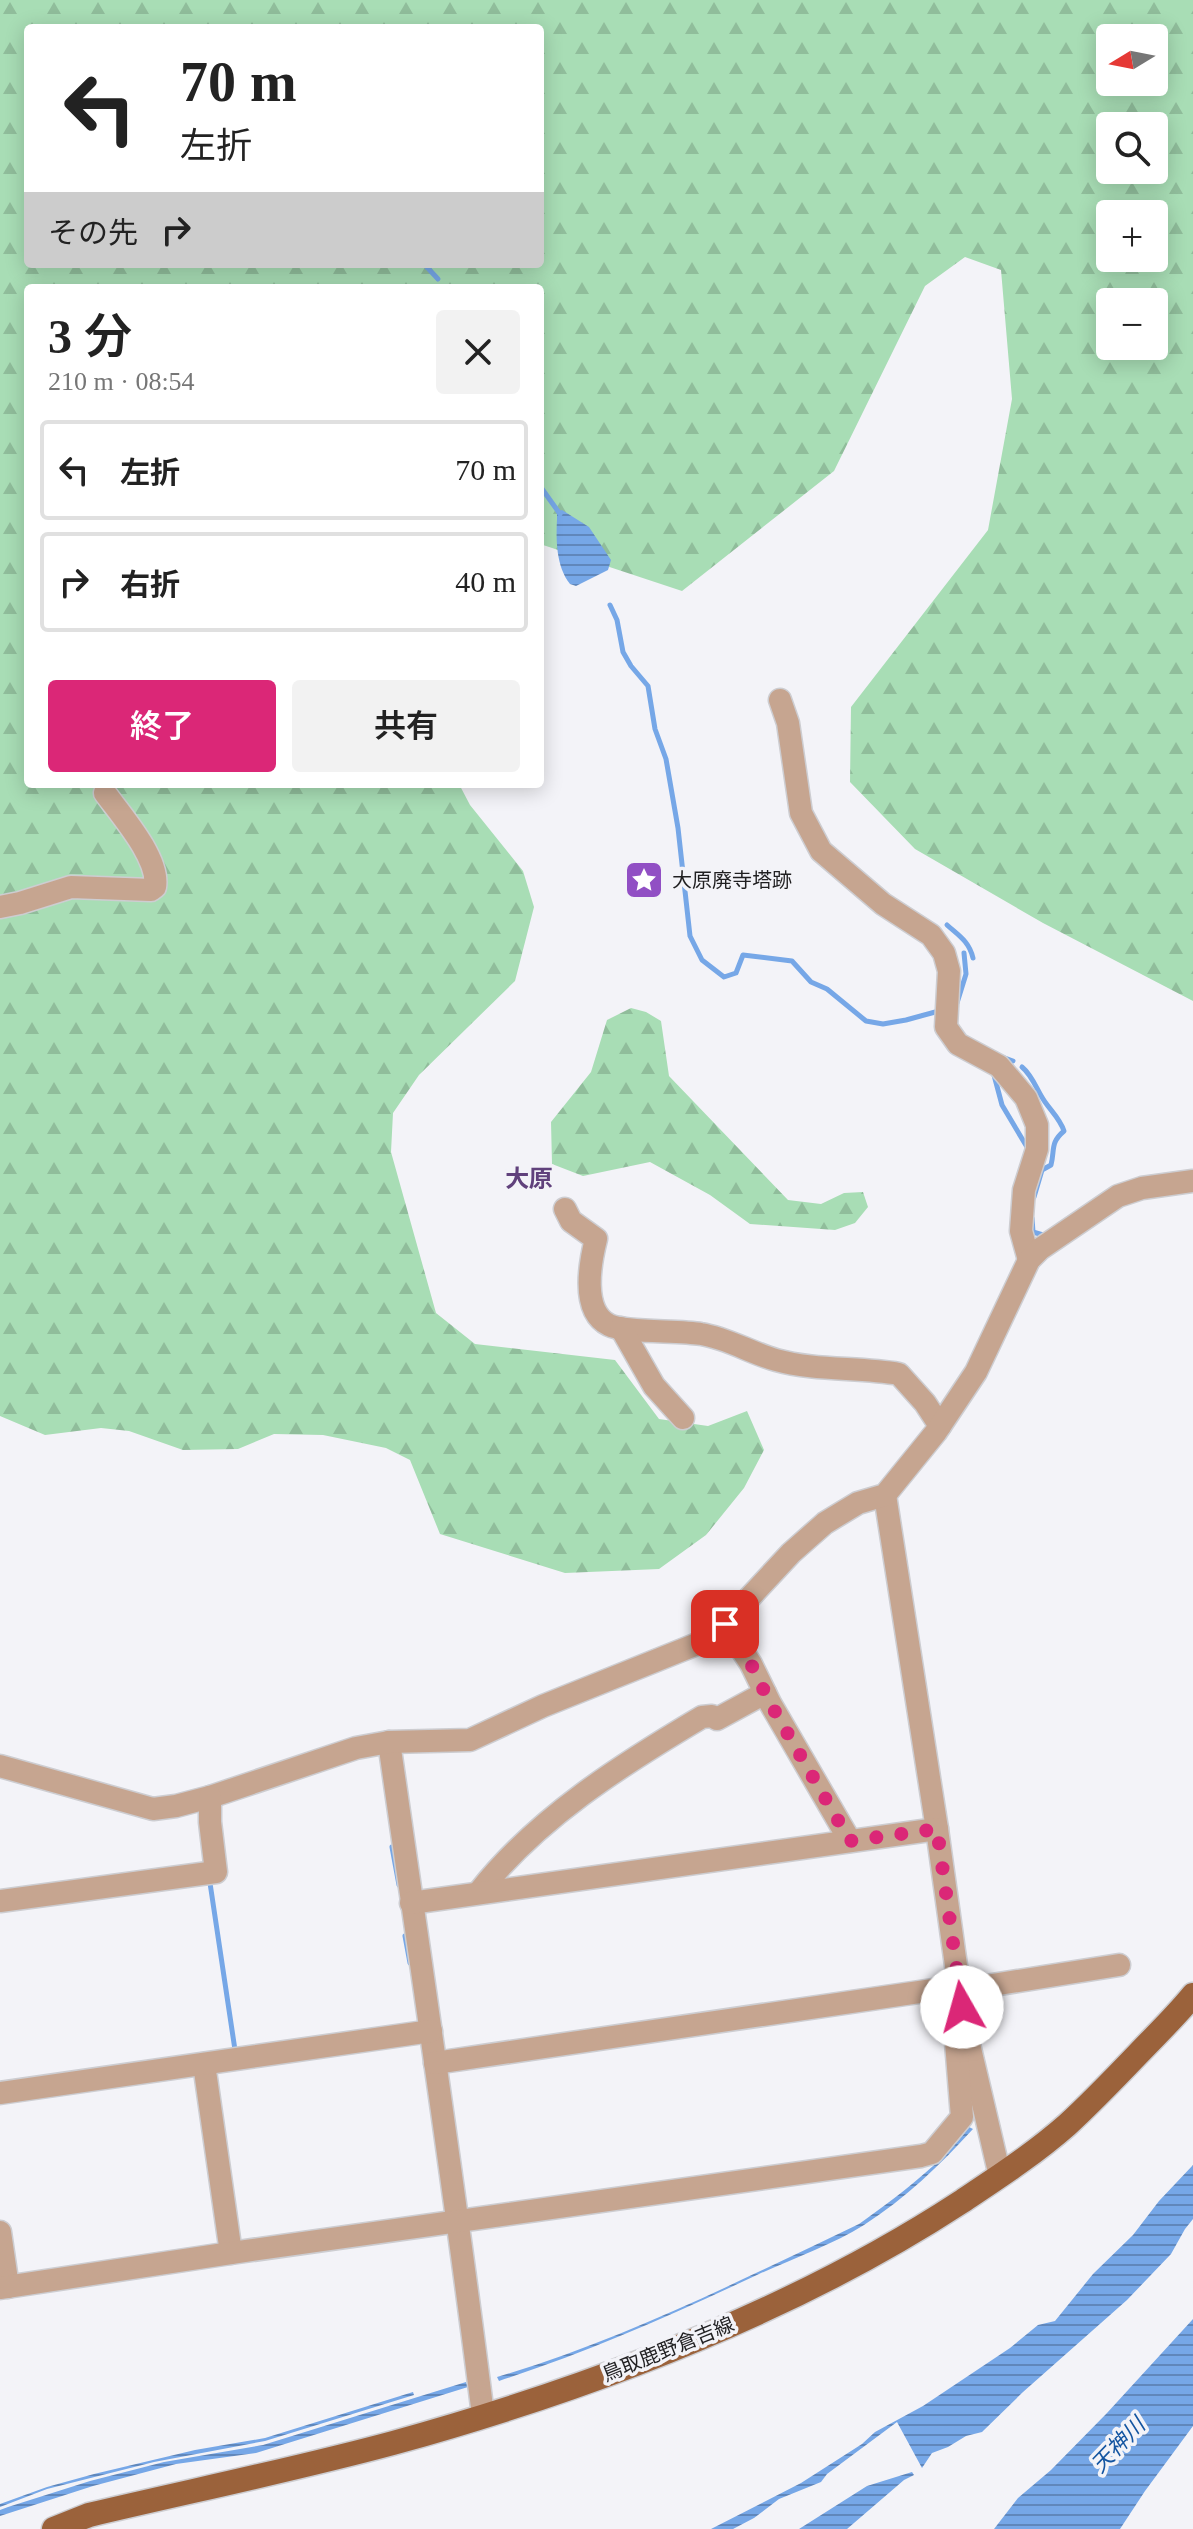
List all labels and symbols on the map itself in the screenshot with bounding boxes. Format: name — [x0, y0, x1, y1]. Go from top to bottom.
north arrow — [1096, 24, 1168, 96]
place icon: 大原廃寺塔跡 — [623, 859, 665, 901]
place label: 大原廃寺塔跡 — [672, 869, 792, 891]
district label: 大原 — [505, 1166, 553, 1192]
pin — [691, 1590, 759, 1658]
position arrow — [920, 1965, 1004, 2049]
street label: 鳥取鹿野倉吉線 — [599, 2313, 737, 2385]
water label: 天神川 — [1086, 2411, 1151, 2477]

